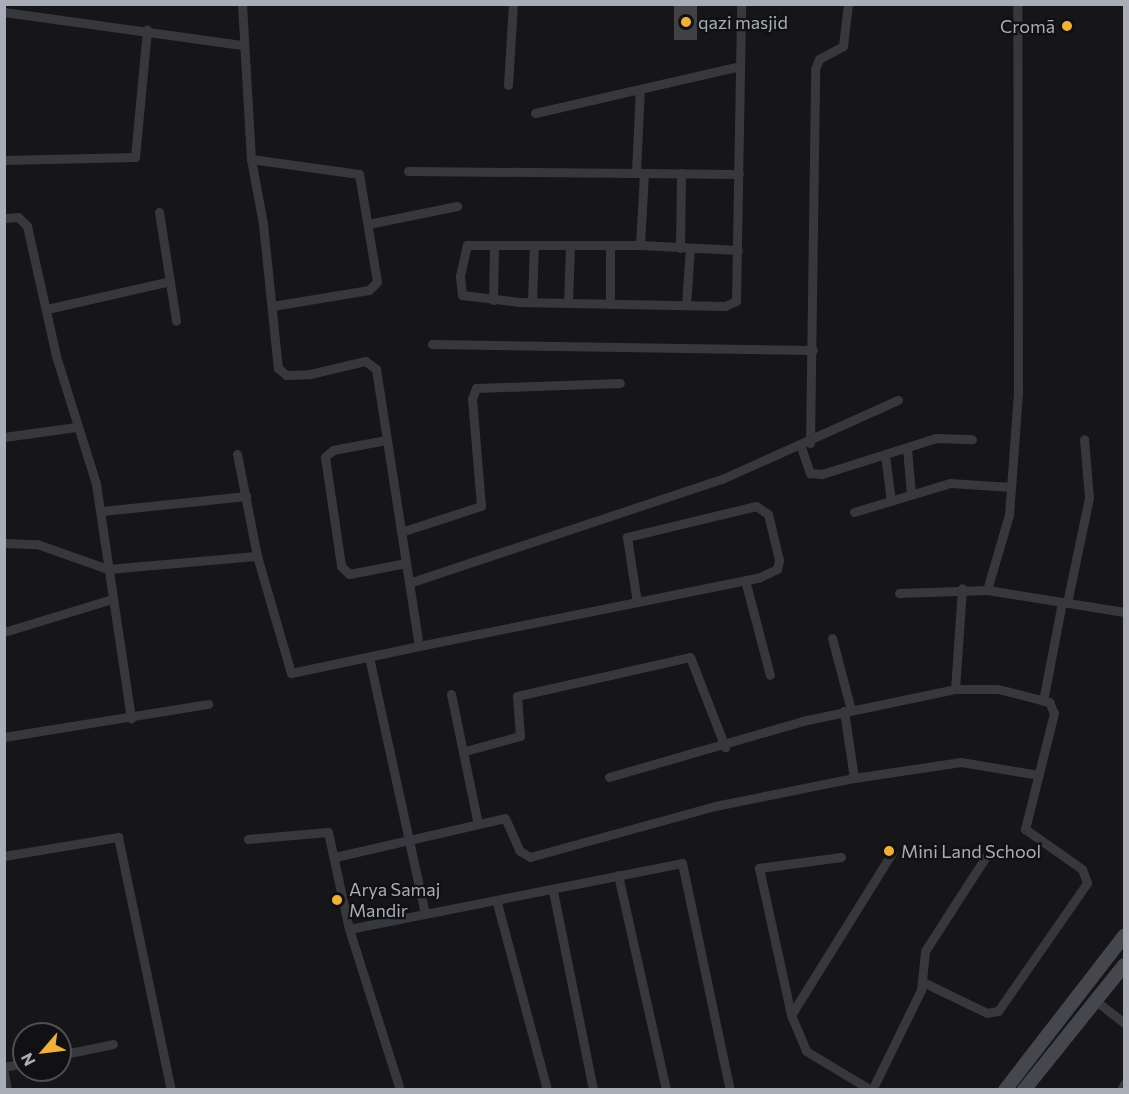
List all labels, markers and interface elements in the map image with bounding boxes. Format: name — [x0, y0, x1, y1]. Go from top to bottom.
place label: qazi masjid — [698, 11, 788, 33]
marker: qazi masjid — [679, 15, 693, 29]
place label: Cromā — [1000, 15, 1055, 37]
marker: Cromā — [1060, 19, 1074, 33]
place label: Mini Land School — [901, 840, 1041, 862]
marker: Mini Land School — [882, 844, 896, 858]
place label: Arya Samaj Mandir — [349, 879, 440, 922]
marker: Arya Samaj Mandir — [330, 893, 344, 907]
north arrow — [12, 1022, 72, 1082]
text: N — [16, 1050, 39, 1070]

